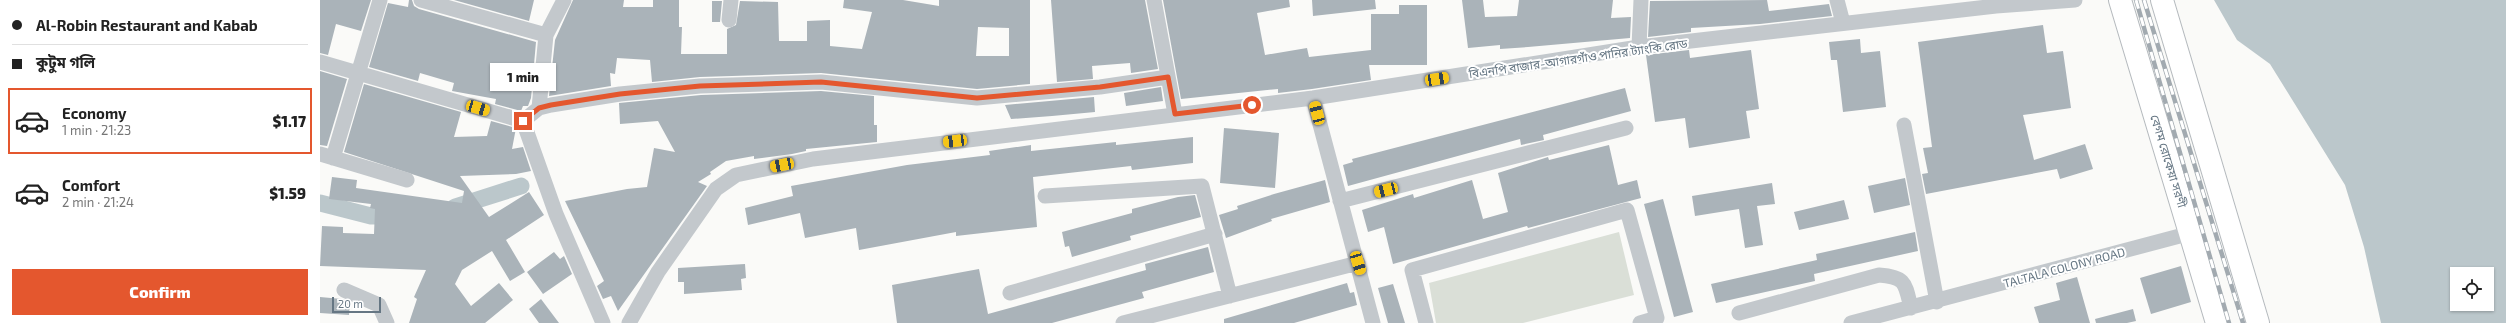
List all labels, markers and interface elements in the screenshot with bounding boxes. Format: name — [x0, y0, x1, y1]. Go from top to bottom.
text: Al-Robin Restaurant and Kabab — [36, 16, 258, 34]
street label: বিএনপি বাজার-আগারগাঁও পানির ট্যাংকি রোড — [1467, 36, 1689, 80]
text: কুটুম গলি — [36, 53, 95, 71]
callout: 1 min — [490, 63, 556, 91]
text: 1 min — [507, 69, 539, 85]
car — [1424, 71, 1450, 87]
route start — [1243, 96, 1261, 114]
car — [465, 99, 491, 117]
car — [1308, 100, 1326, 126]
icon: car — [14, 103, 50, 139]
text: Economy — [62, 104, 127, 122]
text: $1.17 — [272, 112, 306, 130]
route end — [514, 112, 532, 130]
street label: বেগম রোকেয়া সরণী — [2148, 113, 2190, 210]
text: 1 min · 21:23 — [62, 122, 131, 138]
car — [942, 134, 968, 148]
car — [769, 157, 795, 173]
icon: car — [14, 175, 50, 211]
text: Comfort — [62, 176, 120, 194]
car — [1373, 181, 1399, 199]
text: $1.59 — [269, 184, 306, 202]
text: 2 min · 21:24 — [62, 194, 134, 210]
street label: TALTALA COLONY ROAD — [2002, 244, 2126, 290]
car — [1349, 250, 1367, 276]
map controls — [2450, 267, 2494, 311]
button: locate — [2450, 267, 2494, 311]
button: Confirm — [12, 269, 308, 315]
scale bar — [332, 295, 381, 314]
text: 20 m — [338, 297, 363, 310]

